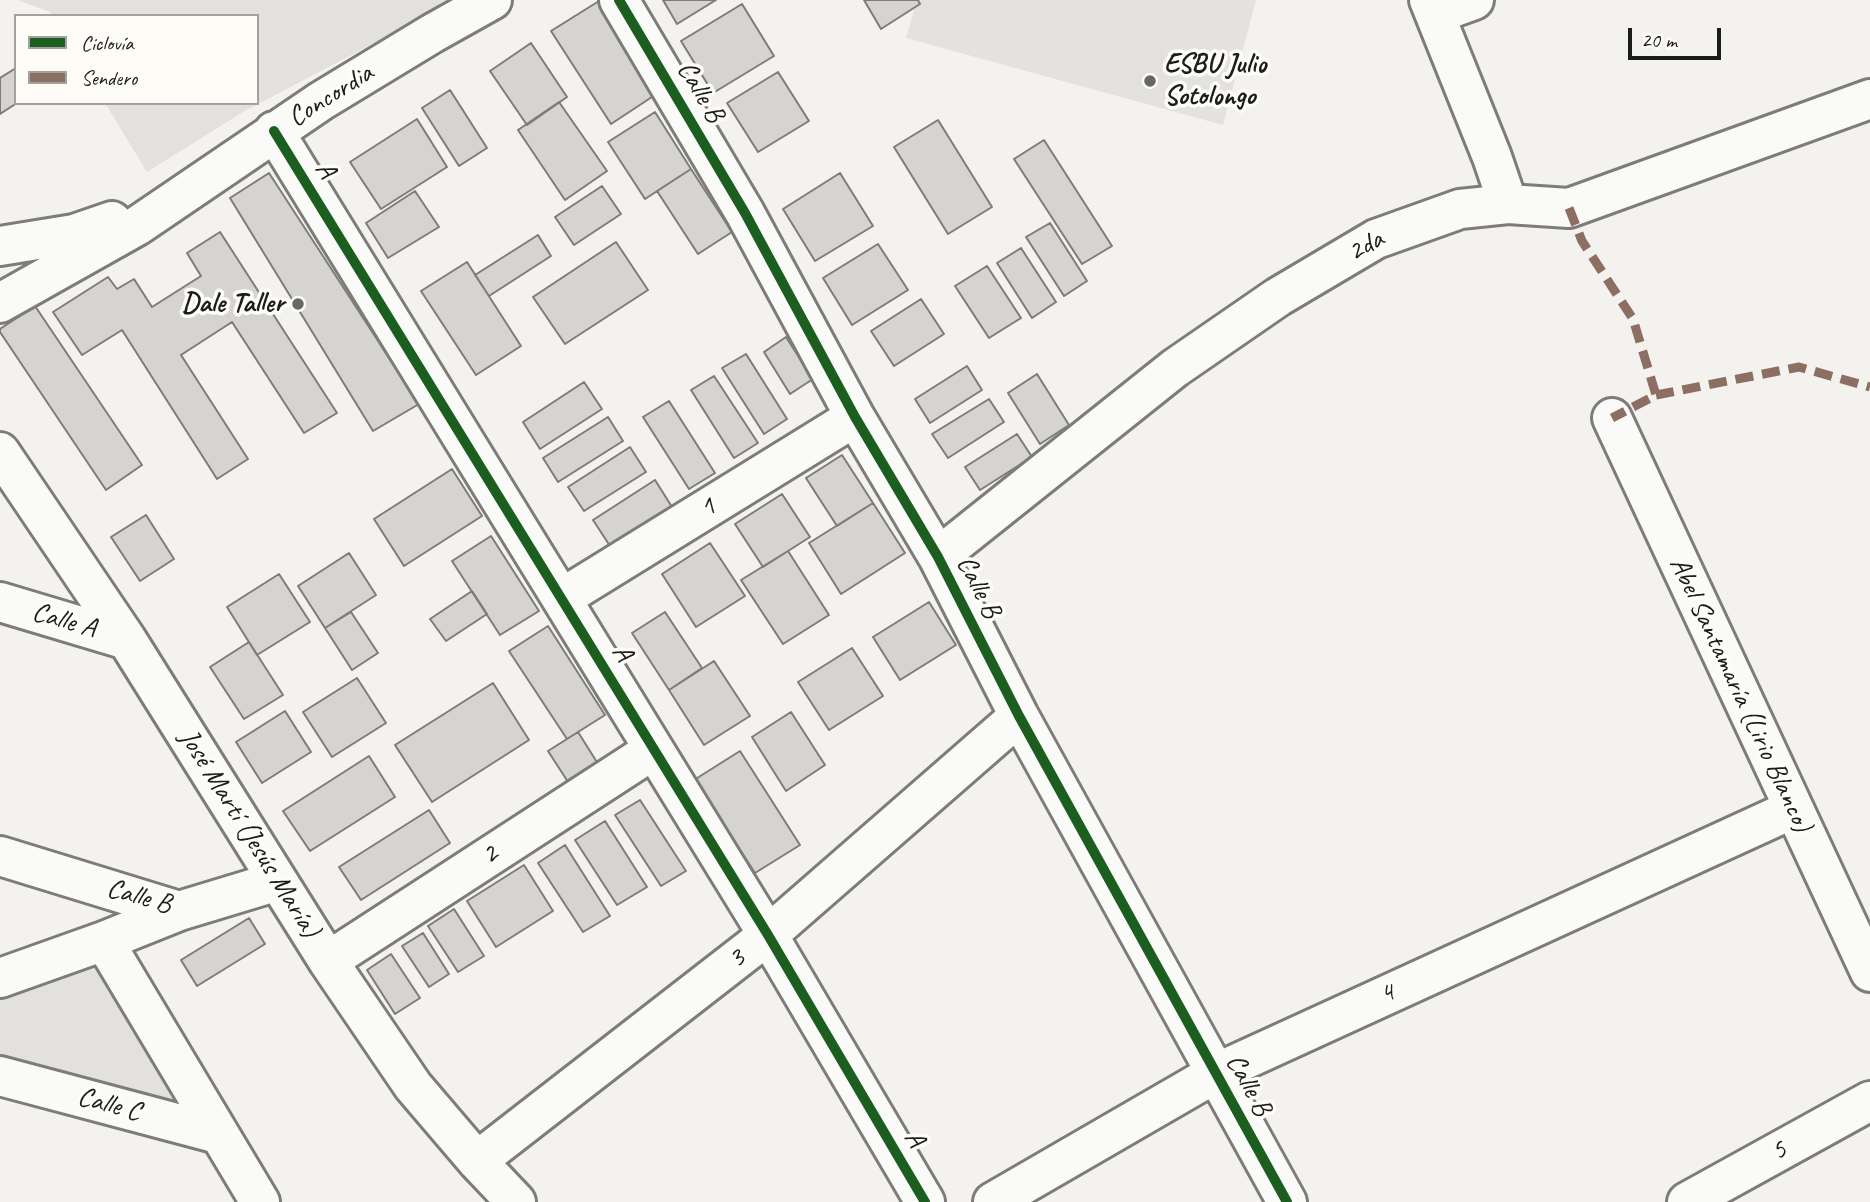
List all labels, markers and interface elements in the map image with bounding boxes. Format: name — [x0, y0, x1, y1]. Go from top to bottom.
legend — [14, 14, 259, 105]
scale bar — [1632, 14, 1725, 58]
text: 20 m — [1641, 27, 1677, 53]
text: Ciclovía — [81, 30, 133, 56]
place label: ESBU Julio Sotolongo — [1164, 48, 1266, 114]
street label: Calle B — [669, 55, 731, 129]
street label: Concordia — [282, 57, 380, 135]
text: Sendero — [81, 65, 137, 91]
marker: ESBU Julio Sotolongo — [1142, 73, 1158, 89]
street label: A — [307, 155, 343, 185]
street label: 2da — [1342, 223, 1390, 269]
place label: Dale Taller — [182, 287, 284, 321]
marker: Dale Taller — [290, 296, 306, 312]
street label: 1 — [694, 490, 722, 526]
street label: Calle B — [948, 550, 1008, 624]
street label: Abel Santamaría (Lirio Blanco) — [1661, 552, 1819, 838]
street label: Calle A — [28, 596, 100, 646]
street label: A — [604, 638, 640, 668]
street label: José Martí (Jesús María) — [171, 724, 327, 944]
street label: 2 — [476, 837, 504, 873]
street label: Calle B — [103, 872, 175, 922]
street label: 3 — [722, 942, 752, 976]
street label: 4 — [1374, 976, 1400, 1012]
street label: Calle B — [1217, 1048, 1279, 1122]
street label: Calle C — [74, 1080, 144, 1130]
street label: A — [896, 1125, 932, 1153]
street label: 5 — [1765, 1133, 1793, 1169]

